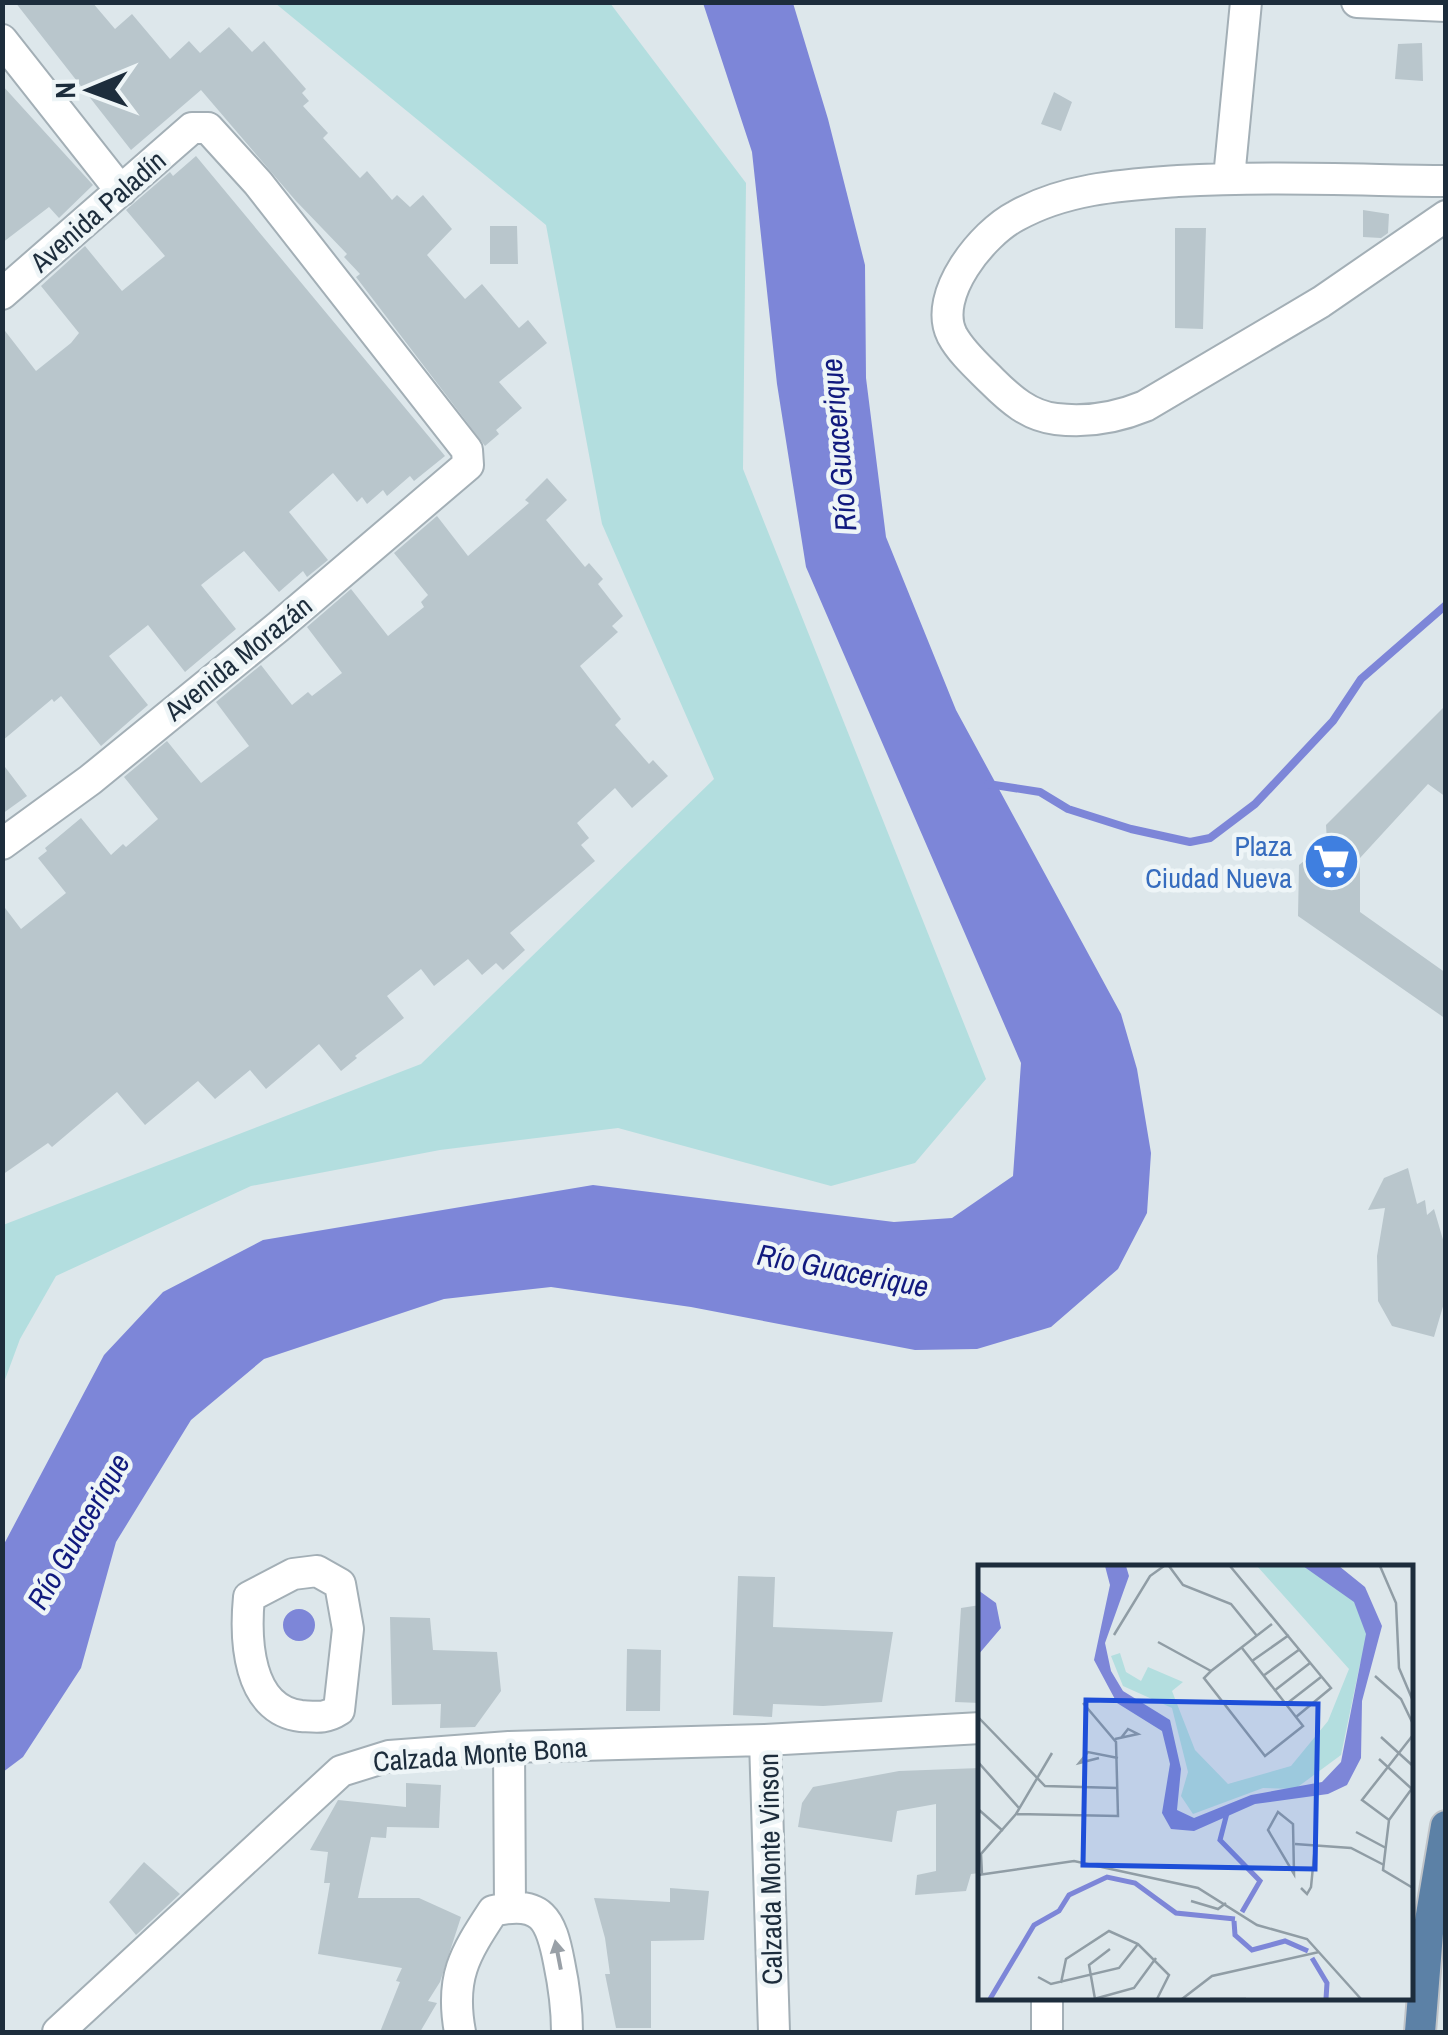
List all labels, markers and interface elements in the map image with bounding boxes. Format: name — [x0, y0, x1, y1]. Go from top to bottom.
north arrow — [40, 40, 140, 140]
text: N — [46, 82, 84, 99]
street label: Avenida Paladín — [21, 142, 174, 281]
water label: Río Guacerique — [811, 357, 865, 533]
street label: Avenida Morazán — [155, 587, 320, 730]
place label: Plaza Ciudad Nueva — [1145, 827, 1292, 897]
supermarket icon: Plaza Ciudad Nueva — [1301, 832, 1361, 892]
water label: Río Guacerique — [754, 1234, 932, 1306]
water label: Río Guacerique — [17, 1446, 139, 1616]
inset map — [978, 1565, 1413, 2000]
street label: Calzada Monte Bona — [372, 1728, 589, 1780]
street label: Calzada Monte Vinson — [749, 1753, 791, 1985]
one-way arrow — [550, 1939, 565, 1971]

